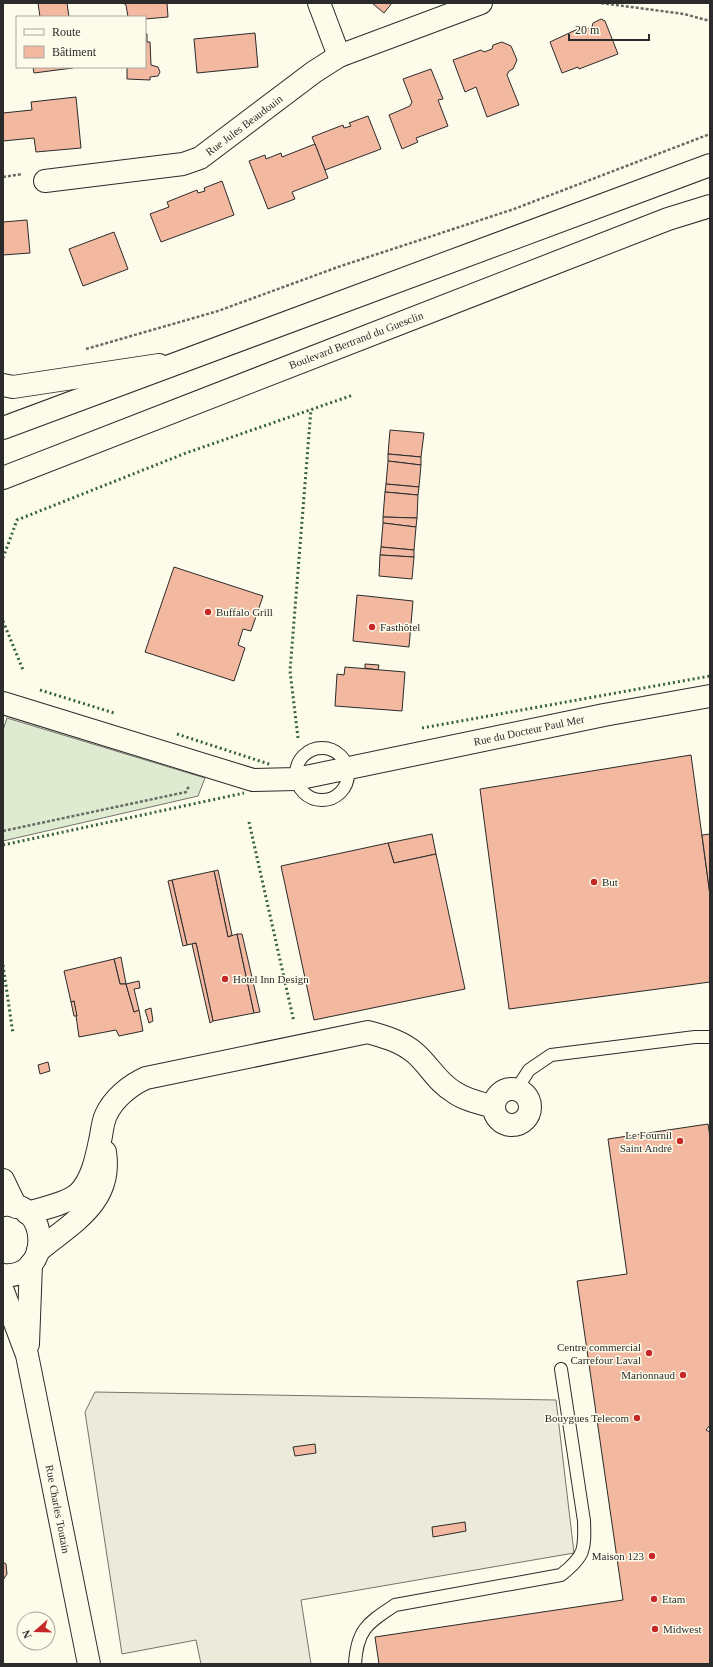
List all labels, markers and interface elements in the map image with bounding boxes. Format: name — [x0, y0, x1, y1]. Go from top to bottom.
legend — [16, 16, 146, 68]
scale bar — [569, 16, 649, 42]
text: 20 m — [575, 23, 600, 37]
text: Route — [52, 25, 81, 39]
text: Bâtiment — [52, 45, 97, 59]
street label: Rue Jules Beaudouin — [203, 92, 285, 158]
street label: Boulevard Bertrand du Guesclin — [287, 309, 425, 371]
place label: Buffalo Grill — [216, 606, 273, 618]
marker: Buffalo Grill — [203, 607, 213, 617]
place label: Fasthôtel — [380, 621, 420, 633]
marker: Fasthôtel — [367, 622, 377, 632]
street label: Rue du Docteur Paul Mer — [472, 712, 586, 748]
place label: But — [602, 876, 618, 888]
marker: But — [589, 877, 599, 887]
place label: Hotel Inn Design — [233, 973, 309, 985]
marker: Hotel Inn Design — [220, 974, 230, 984]
place label: Le Fournil Saint André — [620, 1129, 672, 1154]
marker: Le Fournil Saint André — [675, 1136, 685, 1146]
place label: Centre commercial Carrefour Laval — [557, 1341, 641, 1366]
marker: Centre commercial Carrefour Laval — [644, 1348, 654, 1358]
place label: Marionnaud — [621, 1369, 675, 1381]
marker: Marionnaud — [678, 1370, 688, 1380]
place label: Bouygues Telecom — [545, 1412, 629, 1424]
marker: Bouygues Telecom — [632, 1413, 642, 1423]
street label: Rue Charles Toutain — [44, 1464, 73, 1555]
place label: Maison 123 — [592, 1550, 645, 1562]
marker: Maison 123 — [647, 1551, 657, 1561]
place label: Etam — [662, 1593, 686, 1605]
marker: Etam — [649, 1594, 659, 1604]
north arrow — [16, 1611, 56, 1651]
place label: Midwest — [663, 1623, 702, 1635]
marker: Midwest — [650, 1624, 660, 1634]
text: N — [20, 1629, 34, 1640]

